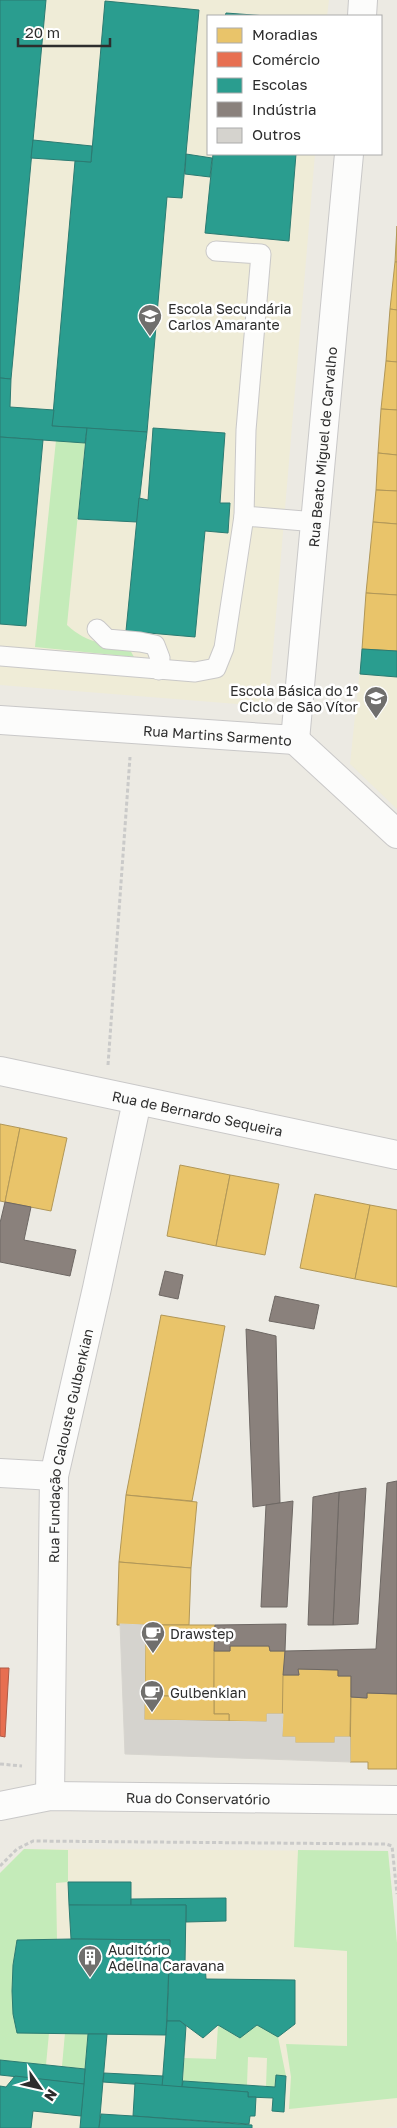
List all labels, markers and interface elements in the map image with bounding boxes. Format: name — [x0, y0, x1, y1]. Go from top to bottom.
scale bar — [18, 15, 110, 47]
legend — [207, 15, 382, 155]
text: 20 m — [25, 23, 60, 41]
text: Moradias — [252, 25, 318, 43]
text: Comércio — [252, 50, 320, 68]
text: Escolas — [252, 75, 308, 93]
text: Indústria — [252, 100, 317, 118]
text: Outros — [252, 125, 301, 143]
place label: Escola Secundária Carlos Amarante — [168, 300, 291, 333]
school or university icon: Escola Secundária Carlos Amarante — [137, 303, 163, 337]
street label: Rua Beato Miguel de Carvalho — [304, 346, 340, 548]
place label: Escola Básica do 1º Ciclo de São Vítor — [230, 682, 359, 715]
school or university icon: Escola Básica do 1º Ciclo de São Vítor — [363, 685, 389, 719]
street label: Rua Martins Sarmento — [143, 721, 292, 748]
street label: Rua de Bernardo Sequeira — [111, 1086, 285, 1139]
street label: Rua Fundação Calouste Gulbenkian — [44, 1327, 96, 1563]
cafe icon: Drawstep — [140, 1620, 166, 1654]
place label: Drawstep — [170, 1625, 234, 1642]
cafe icon: Gulbenkian — [139, 1679, 165, 1713]
place label: Gulbenkian — [170, 1684, 246, 1701]
street label: Rua do Conservatório — [126, 1788, 270, 1807]
place label: Auditório Adelina Caravana — [108, 1941, 224, 1974]
building icon: Auditório Adelina Caravana — [77, 1944, 103, 1978]
north arrow — [15, 2063, 65, 2113]
text: N — [41, 2086, 61, 2105]

